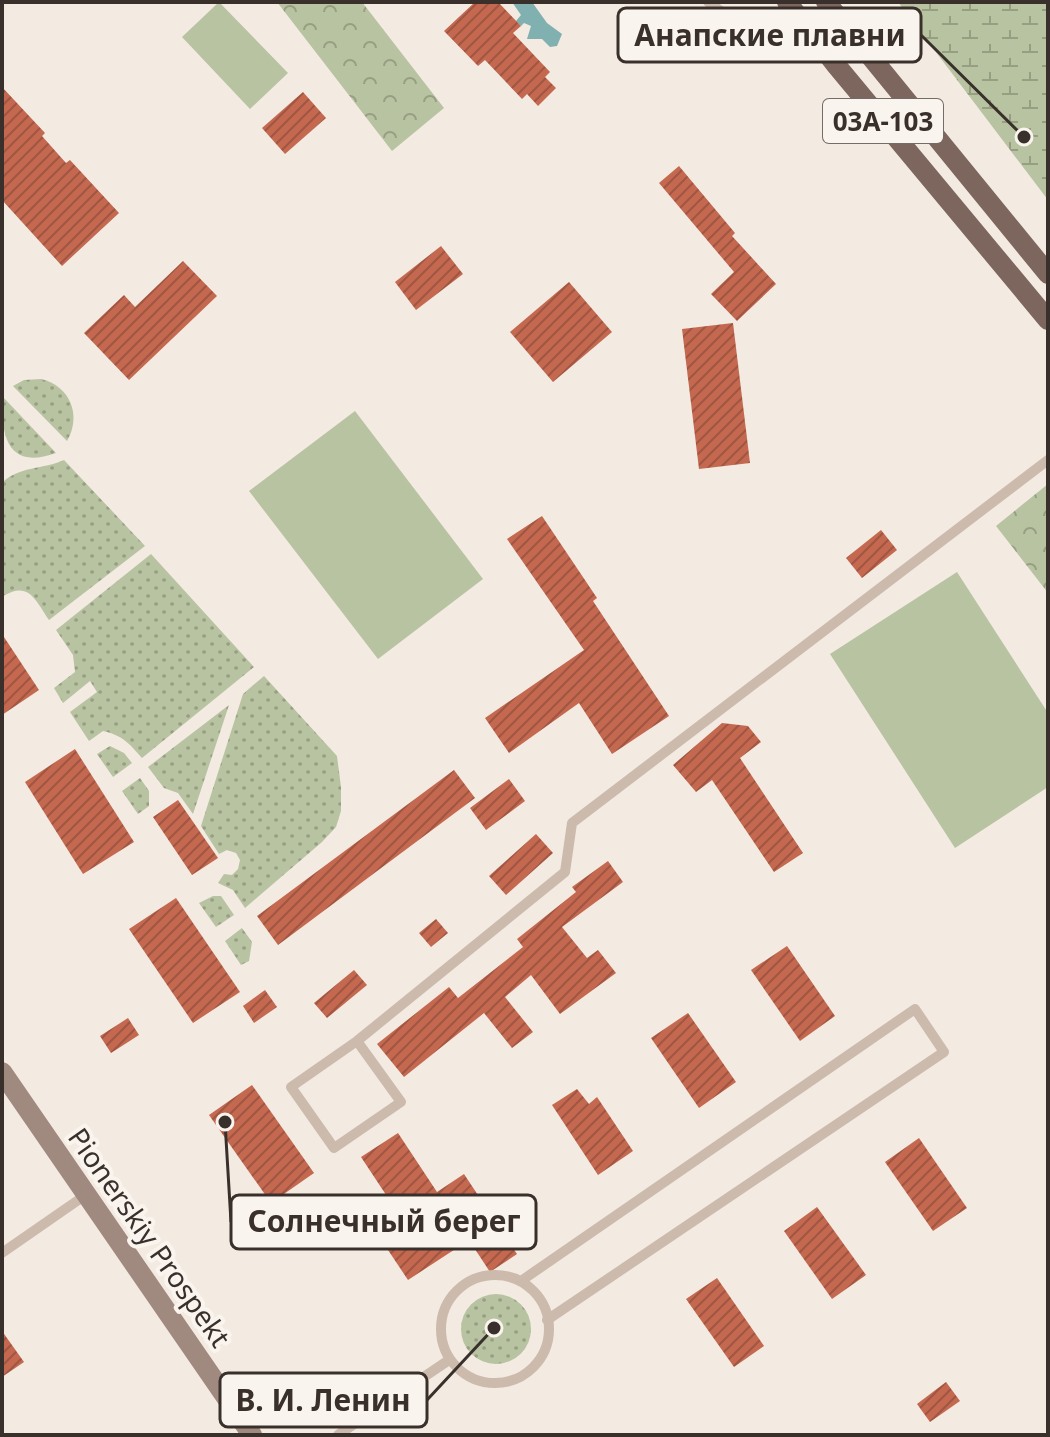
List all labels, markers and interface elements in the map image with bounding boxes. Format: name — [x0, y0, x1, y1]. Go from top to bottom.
callout: Анапские плавни — [618, 8, 921, 62]
text: Анапские плавни — [634, 14, 906, 55]
road number: 03А-103 — [823, 99, 943, 143]
street label: Pionerskiy Prospekt — [60, 1120, 240, 1354]
callout: Солнечный берег — [231, 1195, 536, 1249]
text: Солнечный берег — [247, 1200, 521, 1241]
callout: В. И. Ленин — [220, 1373, 427, 1427]
text: В. И. Ленин — [235, 1379, 411, 1420]

